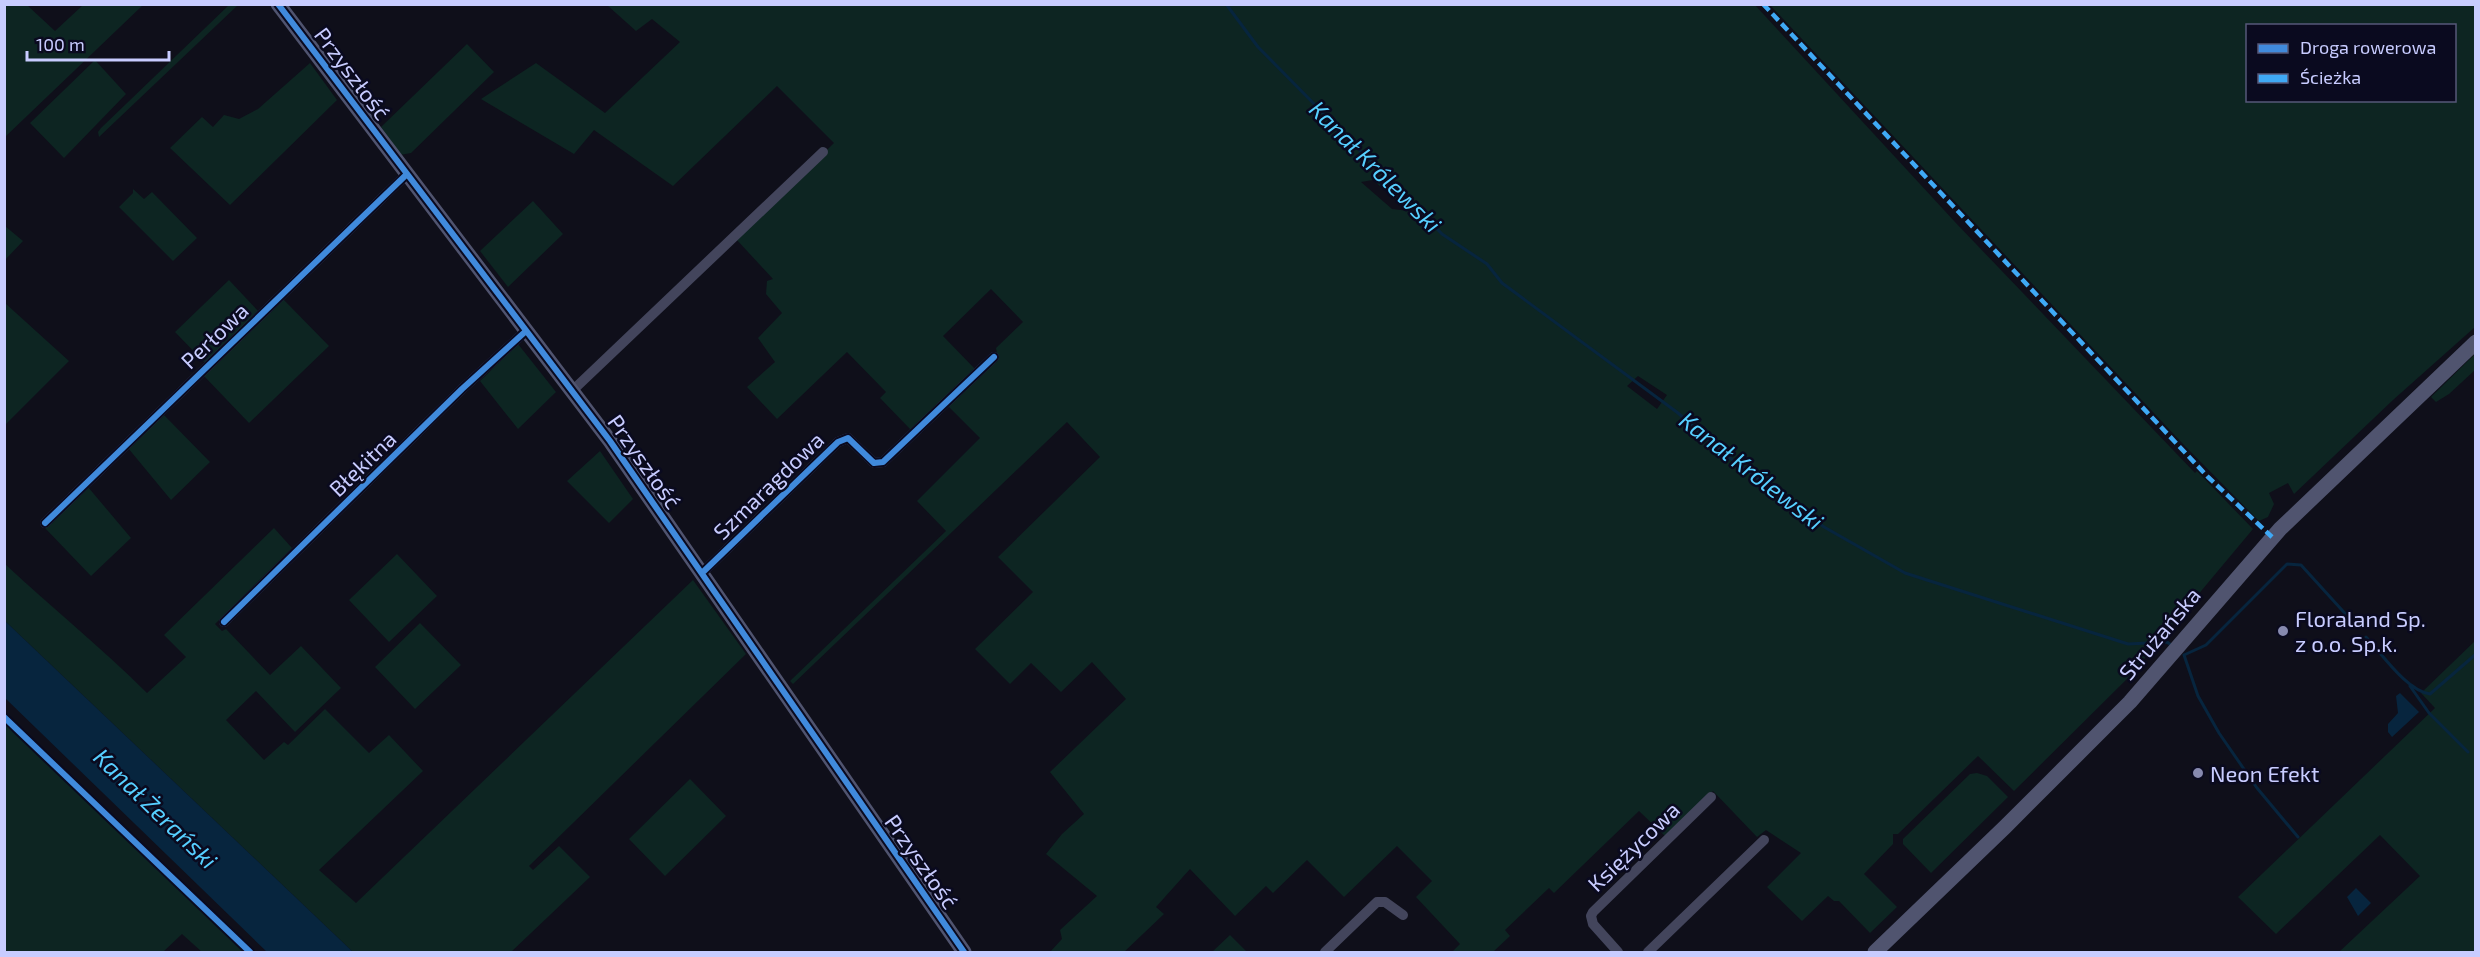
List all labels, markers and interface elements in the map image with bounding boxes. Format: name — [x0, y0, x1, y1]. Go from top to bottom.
street label: Przyszłość — [310, 22, 396, 124]
scale bar — [27, 24, 170, 62]
legend — [2246, 24, 2456, 102]
text: 100 m — [36, 33, 85, 55]
text: Droga rowerowa — [2300, 36, 2436, 58]
text: Ścieżka — [2300, 66, 2361, 88]
water label: Kanał Królewski — [1304, 94, 1448, 238]
street label: Perłowa — [175, 297, 253, 373]
water label: Kanał Królewski — [1674, 405, 1830, 535]
street label: Przyszłość — [603, 409, 687, 513]
street label: Błękitna — [323, 425, 401, 501]
street label: Szmaragdowa — [707, 426, 829, 544]
street label: Strużańska — [2113, 582, 2205, 684]
place label: Floraland Sp. z o.o. Sp.k. — [2295, 605, 2426, 656]
marker: Floraland Sp. z o.o. Sp.k. — [2276, 624, 2290, 638]
water label: Kanał Żerański — [88, 742, 224, 874]
place label: Neon Efekt — [2210, 760, 2319, 786]
marker: Neon Efekt — [2191, 766, 2205, 780]
street label: Księżycowa — [1582, 796, 1684, 896]
street label: Przyszłość — [880, 809, 964, 913]

